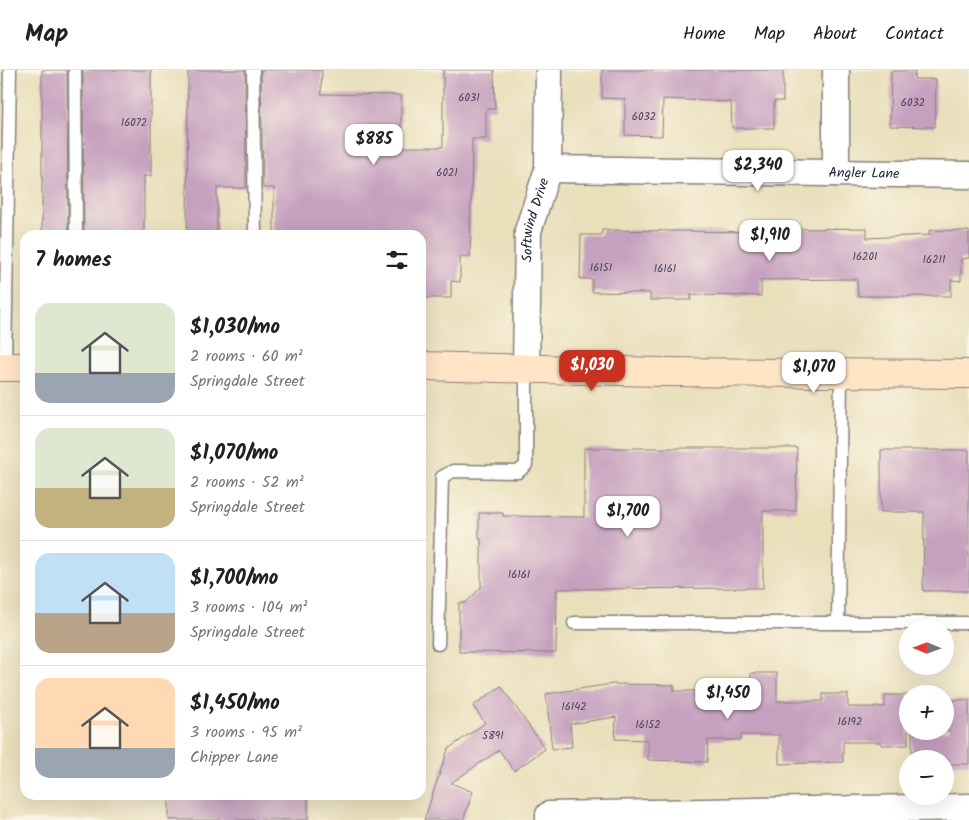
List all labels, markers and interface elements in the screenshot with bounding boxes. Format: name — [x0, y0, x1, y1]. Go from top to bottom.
text: Map — [25, 15, 68, 54]
text: Home — [683, 20, 726, 49]
text: Map — [754, 20, 785, 49]
text: About — [813, 20, 857, 49]
text: Contact — [885, 20, 944, 49]
house number: 6031 — [458, 89, 480, 107]
house number: 6032 — [901, 94, 925, 112]
house number: 6032 — [632, 108, 656, 126]
house number: 16072 — [121, 114, 147, 132]
pin: $885 — [344, 124, 404, 166]
text: $885 — [356, 127, 392, 152]
pin: $2,340 — [717, 150, 799, 192]
text: $2,340 — [734, 153, 782, 178]
street label: Angler Lane — [828, 162, 900, 185]
house number: 6021 — [436, 164, 458, 182]
street label: Softwind Drive — [517, 174, 556, 262]
pin: $1,910 — [729, 220, 811, 262]
text: $1,910 — [750, 223, 790, 248]
text: 7 homes — [35, 244, 112, 277]
icon: filters — [383, 246, 411, 274]
house number: 16201 — [853, 248, 877, 266]
house number: 16211 — [923, 251, 945, 269]
house number: 16151 — [590, 259, 612, 277]
house number: 16161 — [654, 260, 676, 278]
text: $1,030/mo — [190, 311, 280, 344]
icon: home — [75, 323, 135, 383]
text: 2 rooms · 60 m² — [190, 344, 303, 369]
pin: $1,030 — [551, 350, 633, 392]
pin: $1,070 — [773, 352, 855, 394]
text: $1,030 — [570, 353, 614, 378]
text: $1,070 — [793, 355, 835, 380]
text: Springdale Street — [190, 369, 305, 394]
text: $1,070/mo — [190, 437, 278, 470]
icon: home — [75, 448, 135, 508]
text: 2 rooms · 52 m² — [190, 470, 304, 495]
text: Springdale Street — [190, 495, 305, 520]
pin: $1,700 — [587, 496, 669, 538]
text: $1,700 — [607, 499, 649, 524]
text: $1,700/mo — [190, 562, 278, 595]
house number: 16161 — [508, 566, 530, 584]
icon: home — [75, 573, 135, 633]
text: 3 rooms · 104 m² — [190, 595, 307, 620]
text: Springdale Street — [190, 620, 305, 645]
north arrow — [899, 620, 954, 675]
map controls — [899, 620, 954, 805]
pin: $1,450 — [687, 678, 769, 720]
text: $1,450 — [706, 681, 750, 706]
button: + — [899, 685, 954, 740]
text: $1,450/mo — [190, 687, 280, 720]
icon: home — [75, 698, 135, 758]
house number: 16142 — [561, 698, 587, 716]
house number: 16192 — [838, 713, 862, 731]
house number: 16152 — [635, 716, 661, 734]
text: 3 rooms · 95 m² — [190, 720, 302, 745]
house number: 5891 — [482, 727, 504, 745]
text: Chipper Lane — [190, 745, 278, 770]
button: − — [899, 750, 954, 805]

